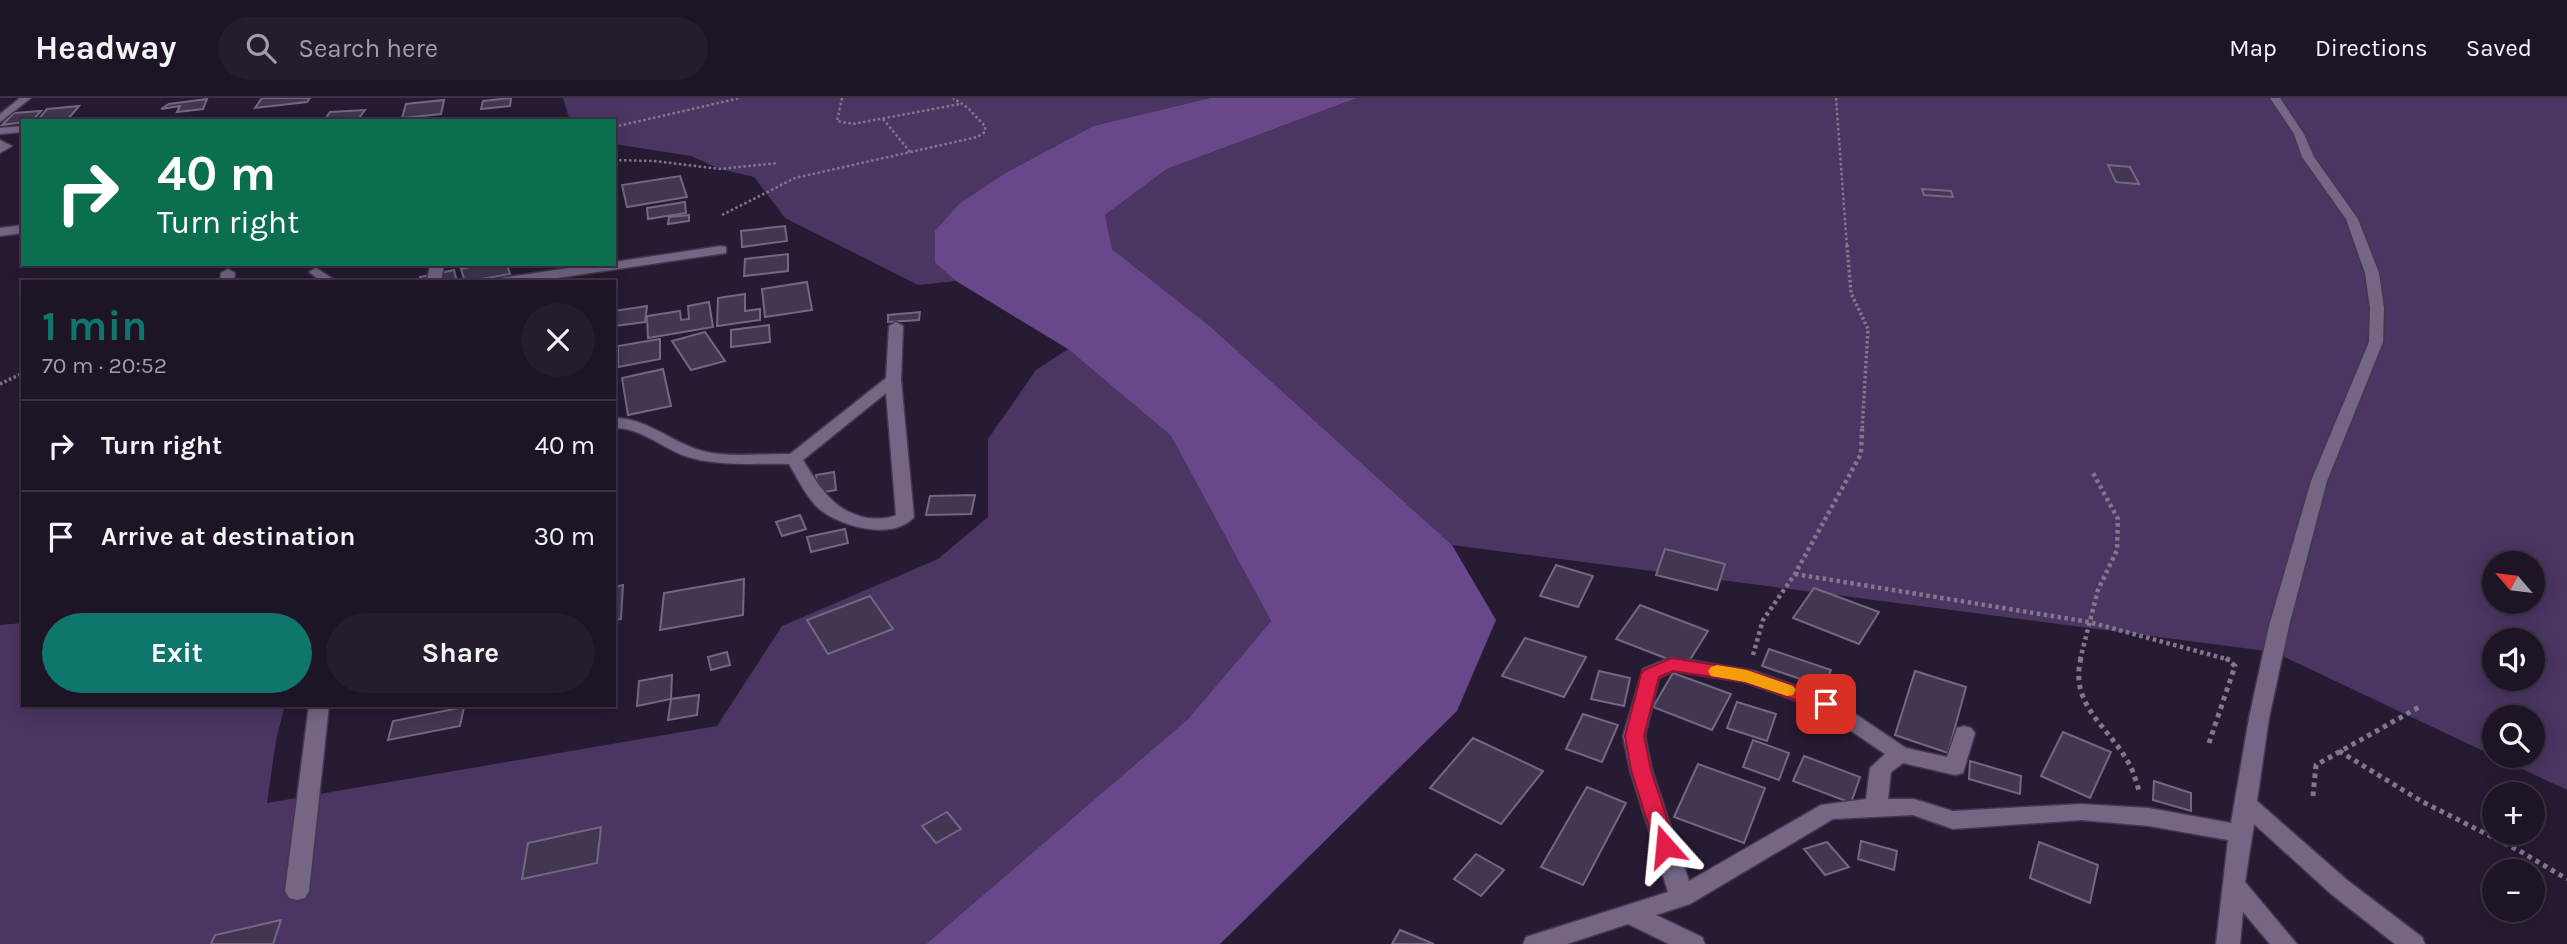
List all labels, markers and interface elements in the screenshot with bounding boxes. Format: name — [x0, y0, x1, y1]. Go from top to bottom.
search box — [218, 17, 708, 80]
text: Headway — [35, 29, 176, 67]
icon: search — [242, 29, 280, 67]
text: Search here — [298, 33, 438, 64]
text: Map — [2229, 34, 2277, 62]
text: Directions — [2315, 34, 2428, 62]
text: Saved — [2466, 34, 2532, 62]
text: 40 m — [157, 145, 276, 202]
icon: right — [42, 147, 133, 238]
text: Turn right — [157, 204, 299, 241]
text: 1 min — [42, 301, 147, 351]
button: close — [521, 303, 595, 377]
text: 70 m · 20:52 — [42, 352, 167, 379]
icon: right — [42, 427, 80, 465]
text: Turn right — [101, 430, 222, 461]
text: 40 m — [535, 430, 595, 461]
icon: arrive — [42, 518, 80, 556]
text: Arrive at destination — [101, 521, 355, 552]
text: 30 m — [534, 521, 595, 552]
north arrow — [2482, 551, 2544, 614]
map controls — [2482, 551, 2545, 922]
button: Exit — [42, 613, 312, 693]
button: Share — [326, 613, 595, 693]
button: sound — [2482, 628, 2545, 691]
pin — [1796, 674, 1856, 734]
icon: arrive — [1807, 685, 1845, 723]
button: search — [2482, 705, 2545, 768]
button: + — [2482, 782, 2545, 845]
position arrow — [1628, 809, 1702, 883]
button: − — [2482, 859, 2545, 922]

